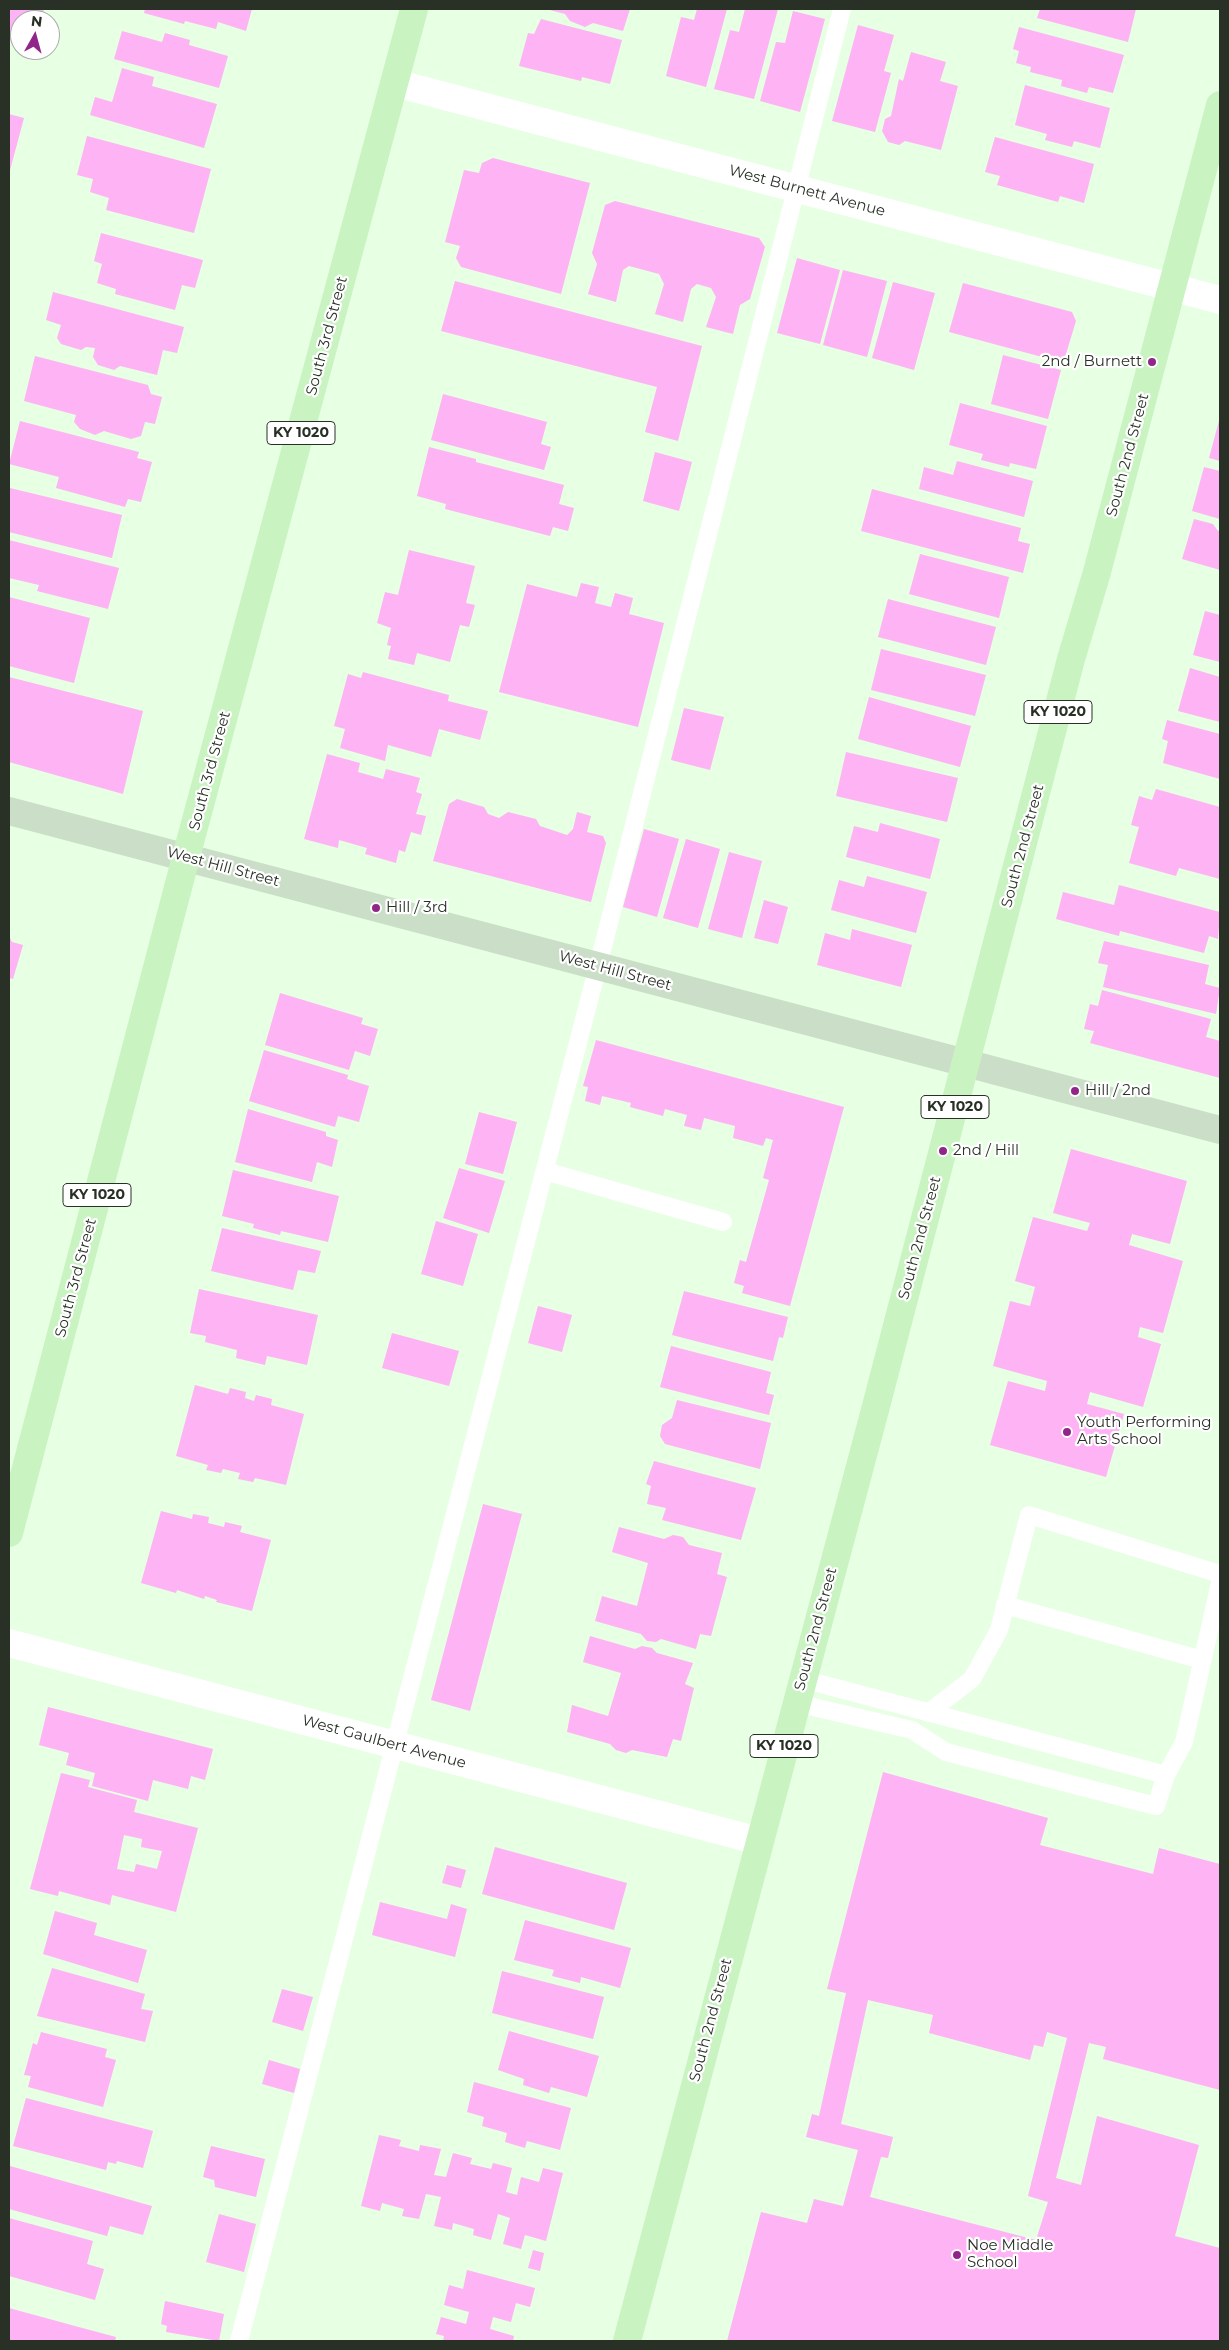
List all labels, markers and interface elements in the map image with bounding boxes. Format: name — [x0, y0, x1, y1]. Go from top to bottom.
north arrow — [10, 10, 60, 60]
text: N — [30, 11, 43, 31]
street label: West Burnett Avenue — [727, 161, 887, 221]
street label: South 3rd Street — [302, 274, 352, 398]
place label: 2nd / Burnett — [1042, 353, 1142, 371]
marker: 2nd / Burnett — [1146, 356, 1158, 368]
street label: South 2nd Street — [1103, 391, 1153, 519]
road number: KY 1020 — [267, 422, 335, 444]
road number: KY 1020 — [1024, 700, 1092, 724]
street label: South 3rd Street — [185, 709, 235, 833]
street label: South 2nd Street — [998, 782, 1048, 910]
street label: West Hill Street — [165, 843, 281, 891]
place label: Hill / 3rd — [386, 899, 448, 917]
marker: Hill / 3rd — [370, 902, 382, 914]
street label: West Hill Street — [557, 947, 673, 995]
place label: Hill / 2nd — [1085, 1082, 1151, 1100]
marker: Hill / 2nd — [1069, 1085, 1081, 1097]
road number: KY 1020 — [921, 1096, 989, 1118]
place label: 2nd / Hill — [953, 1142, 1019, 1160]
marker: 2nd / Hill — [937, 1145, 949, 1157]
street label: South 2nd Street — [895, 1174, 945, 1302]
road number: KY 1020 — [63, 1184, 131, 1206]
street label: South 3rd Street — [51, 1216, 101, 1340]
place label: Youth Performing Arts School — [1077, 1414, 1212, 1449]
marker: Youth Performing Arts School — [1061, 1426, 1073, 1438]
street label: South 2nd Street — [791, 1565, 841, 1693]
street label: West Gaulbert Avenue — [300, 1711, 468, 1773]
road number: KY 1020 — [750, 1734, 818, 1758]
street label: South 2nd Street — [686, 1956, 736, 2084]
place label: Noe Middle School — [967, 2237, 1053, 2272]
marker: Noe Middle School — [951, 2249, 963, 2261]

